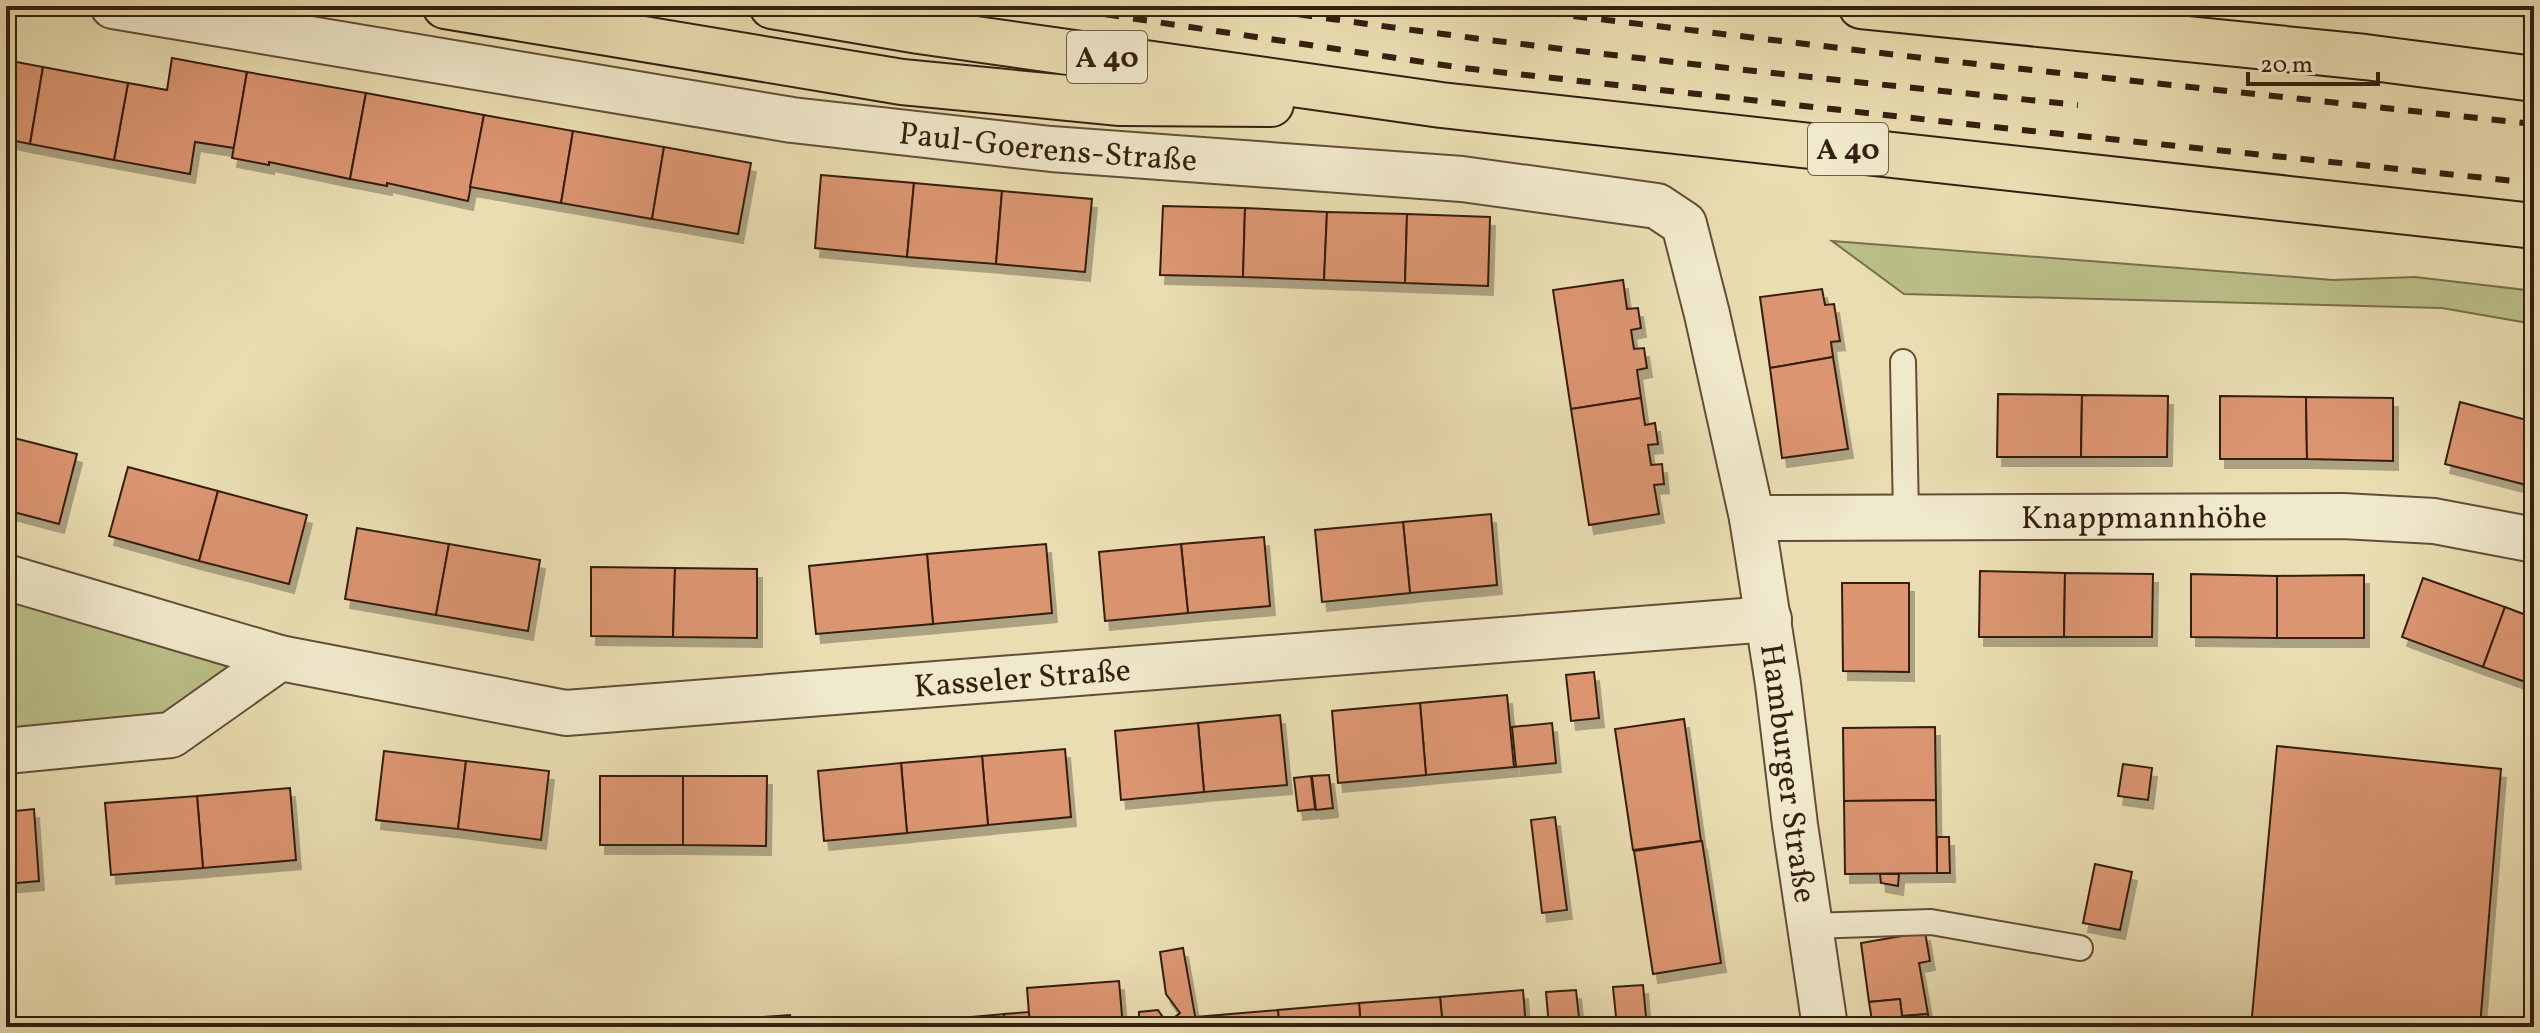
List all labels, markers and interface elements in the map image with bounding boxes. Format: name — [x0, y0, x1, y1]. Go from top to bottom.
road number: A 40 — [1067, 31, 1147, 83]
scale bar — [2248, 36, 2378, 86]
text: 20 m — [2260, 49, 2313, 83]
street label: Paul-Goerens-Straße — [896, 113, 1198, 185]
road number: A 40 — [1808, 123, 1888, 175]
street label: Knappmannhöhe — [2021, 497, 2267, 542]
street label: Hamburger Straße — [1747, 641, 1825, 906]
street label: Kasseler Straße — [912, 650, 1132, 711]

